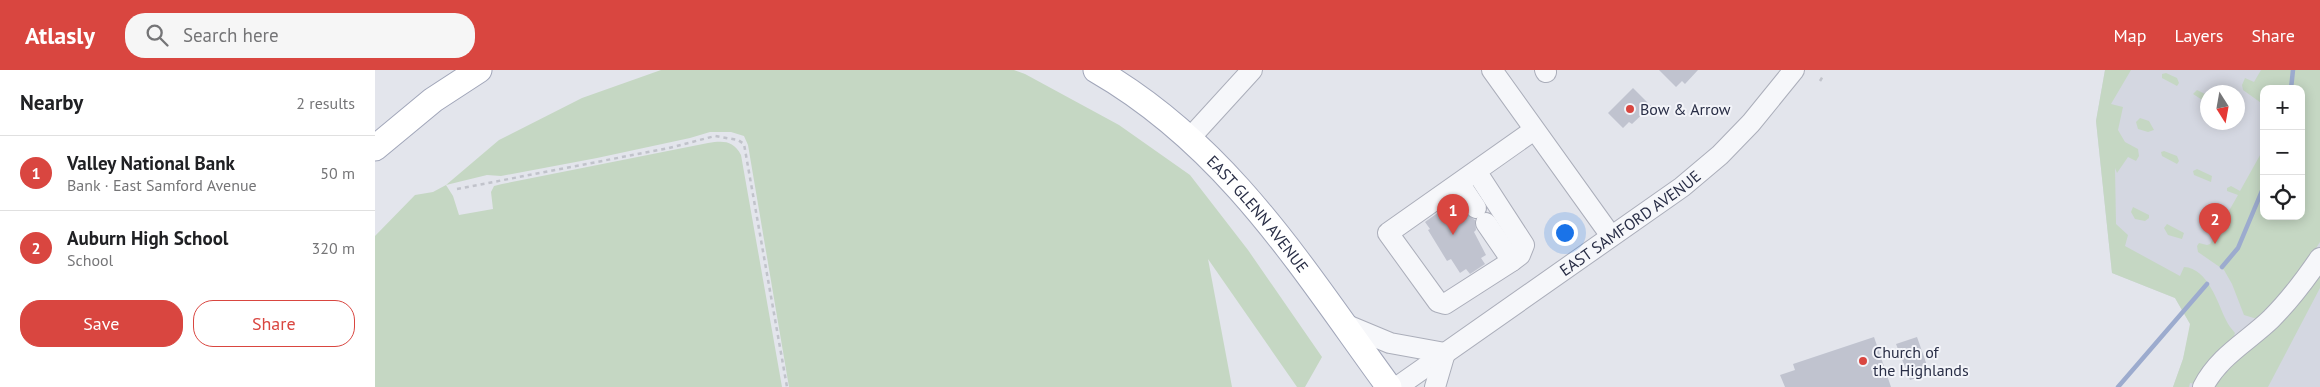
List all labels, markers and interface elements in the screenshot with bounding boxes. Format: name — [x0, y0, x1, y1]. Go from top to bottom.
search box — [125, 13, 475, 58]
text: Atlasly — [25, 20, 95, 51]
icon: search — [143, 21, 171, 49]
text: Search here — [183, 23, 279, 47]
text: Map — [2114, 24, 2146, 47]
text: Layers — [2174, 24, 2223, 47]
text: Share — [2251, 24, 2295, 47]
north arrow — [2200, 85, 2245, 130]
map controls — [2260, 85, 2305, 220]
button: + — [2260, 85, 2305, 130]
text: Nearby — [20, 89, 83, 116]
text: 2 results — [296, 93, 355, 113]
place label: Bow & Arrow — [1640, 99, 1731, 119]
marker: Bow & Arrow — [1624, 103, 1636, 115]
button: − — [2260, 130, 2305, 175]
text: Valley National Bank — [67, 151, 235, 175]
street label: EAST GLENN AVENUE — [1203, 151, 1313, 276]
text: 1 — [31, 163, 41, 183]
text: 50 m — [320, 163, 355, 183]
street label: EAST SAMFORD AVENUE — [1556, 166, 1705, 280]
text: Bank · East Samford Avenue — [67, 175, 257, 195]
button: locate — [2260, 175, 2305, 220]
pin: 1 — [1437, 194, 1469, 235]
pin: 2 — [2199, 203, 2231, 244]
your location — [1552, 220, 1578, 246]
text: Auburn High School — [67, 226, 228, 250]
text: 2 — [31, 238, 41, 258]
text: 320 m — [312, 238, 355, 258]
text: School — [67, 250, 113, 270]
button: Save — [20, 300, 183, 347]
button: Share — [193, 300, 355, 347]
place label: Church of the Highlands — [1873, 342, 1969, 380]
marker: Church of the Highlands — [1857, 355, 1869, 367]

